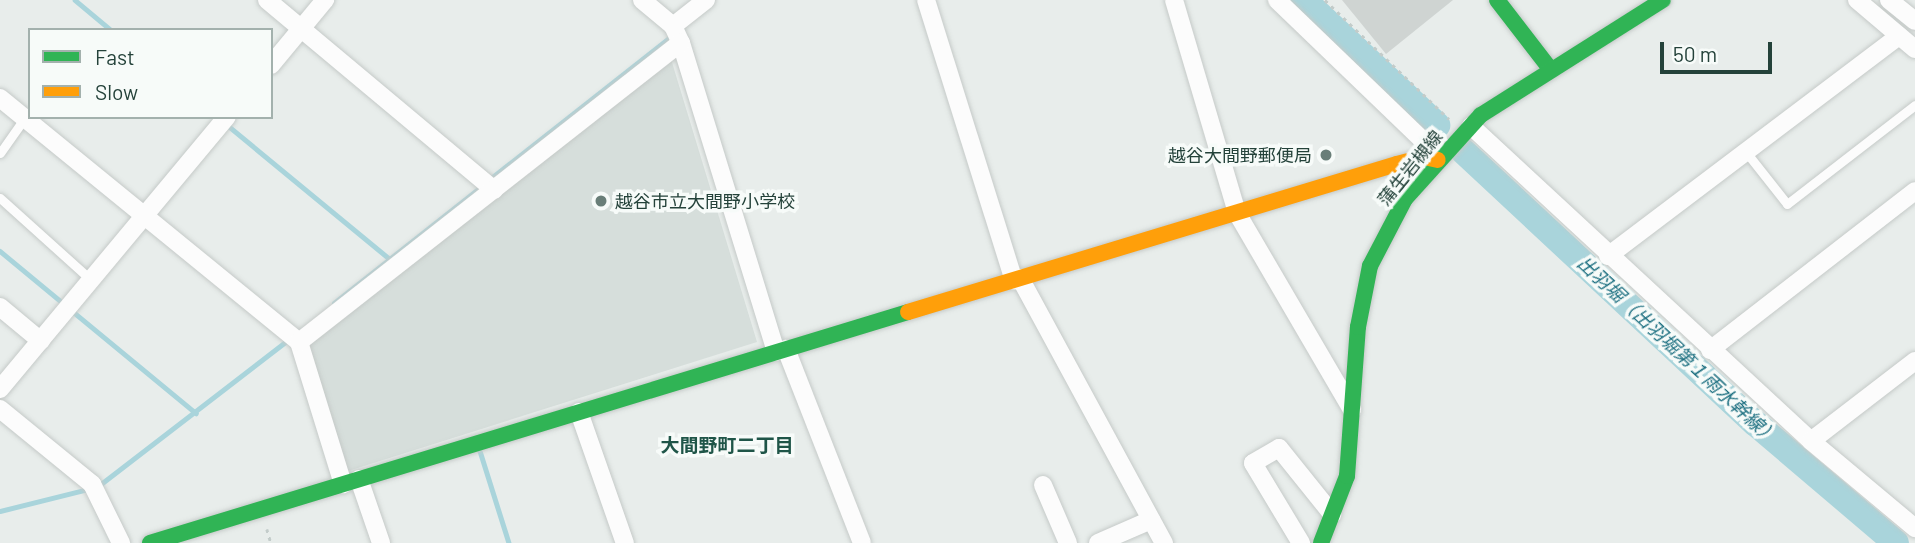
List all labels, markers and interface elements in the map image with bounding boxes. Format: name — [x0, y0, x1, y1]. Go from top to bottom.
legend — [28, 28, 273, 119]
scale bar — [1663, 28, 1775, 72]
text: 50 m — [1673, 41, 1717, 66]
text: Fast — [95, 44, 135, 69]
text: Slow — [95, 79, 138, 104]
street label: 蒲生岩槻線 — [1373, 126, 1447, 210]
place label: 越谷大間野郵便局 — [1168, 144, 1312, 166]
marker: 越谷大間野郵便局 — [1318, 147, 1334, 163]
place label: 越谷市立大間野小学校 — [615, 190, 795, 212]
marker: 越谷市立大間野小学校 — [593, 193, 609, 209]
water label: 出羽堀（出羽堀第１雨水幹線） — [1573, 251, 1783, 449]
district label: 大間野町二丁目 — [661, 434, 793, 456]

